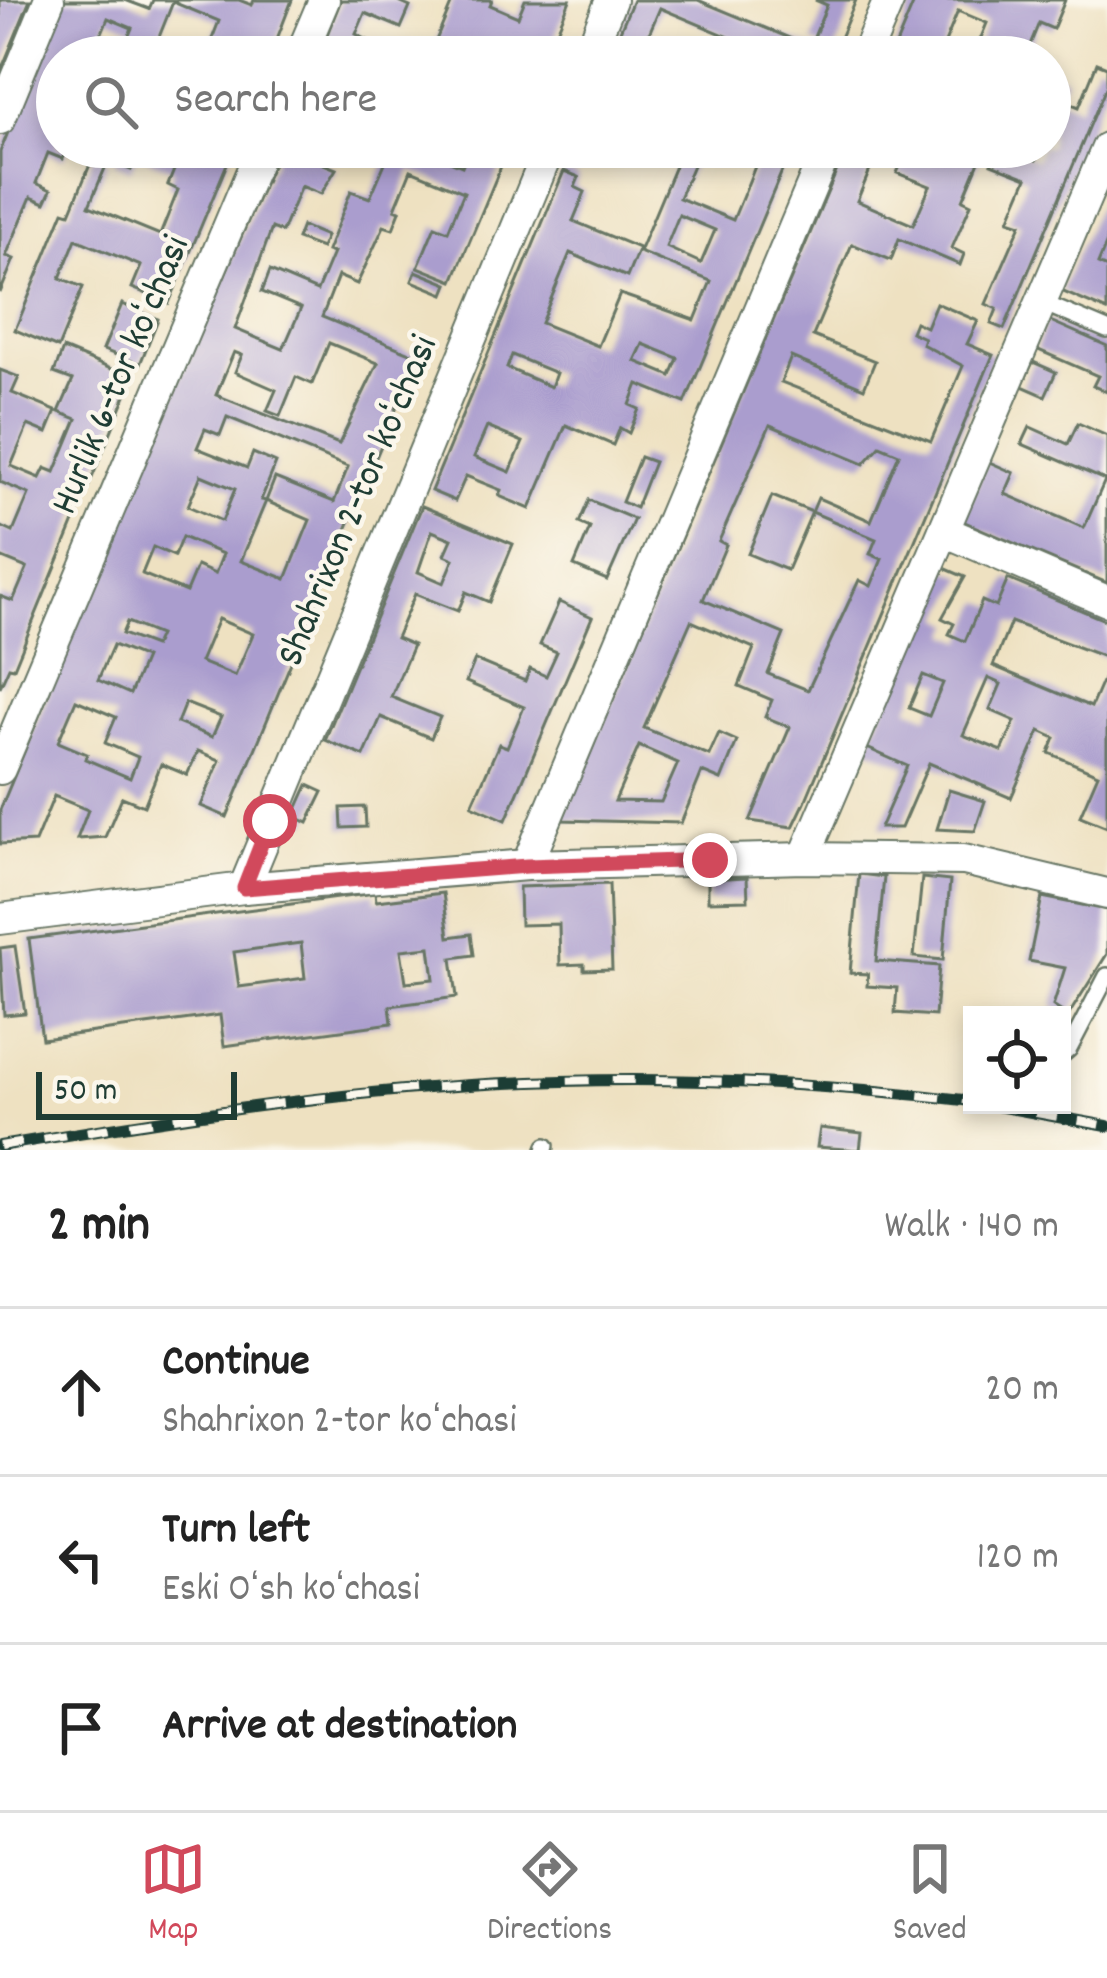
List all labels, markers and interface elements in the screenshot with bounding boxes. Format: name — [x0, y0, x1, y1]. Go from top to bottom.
search box — [36, 36, 1071, 168]
icon: search — [78, 69, 144, 135]
text: Search here — [174, 70, 377, 134]
street label: Hurlik 6-tor koʻchasi — [40, 228, 206, 524]
street label: Shahrixon 2-tor koʻchasi — [265, 328, 455, 676]
route start — [243, 794, 297, 848]
route end — [683, 833, 737, 887]
map controls — [963, 1006, 1071, 1114]
button: locate — [963, 1006, 1071, 1114]
scale bar — [36, 1066, 237, 1119]
text: 50 m — [54, 1069, 118, 1116]
text: 2 min — [48, 1192, 150, 1264]
text: Walk · 140 m — [885, 1201, 1059, 1256]
text: Continue — [162, 1332, 310, 1396]
icon: ahead — [48, 1359, 114, 1425]
text: 20 m — [985, 1364, 1059, 1419]
text: Shahrixon 2-tor koʻchasi — [162, 1396, 517, 1451]
text: Turn left — [162, 1500, 310, 1564]
icon: left — [48, 1527, 114, 1593]
text: 120 m — [976, 1532, 1059, 1587]
text: Eski Oʻsh koʻchasi — [162, 1564, 420, 1619]
icon: arrive — [48, 1695, 114, 1761]
text: Arrive at destination — [162, 1696, 517, 1760]
tab: Map — [140, 1836, 206, 1955]
tab: Directions — [487, 1836, 612, 1955]
tab: Saved — [893, 1836, 967, 1955]

